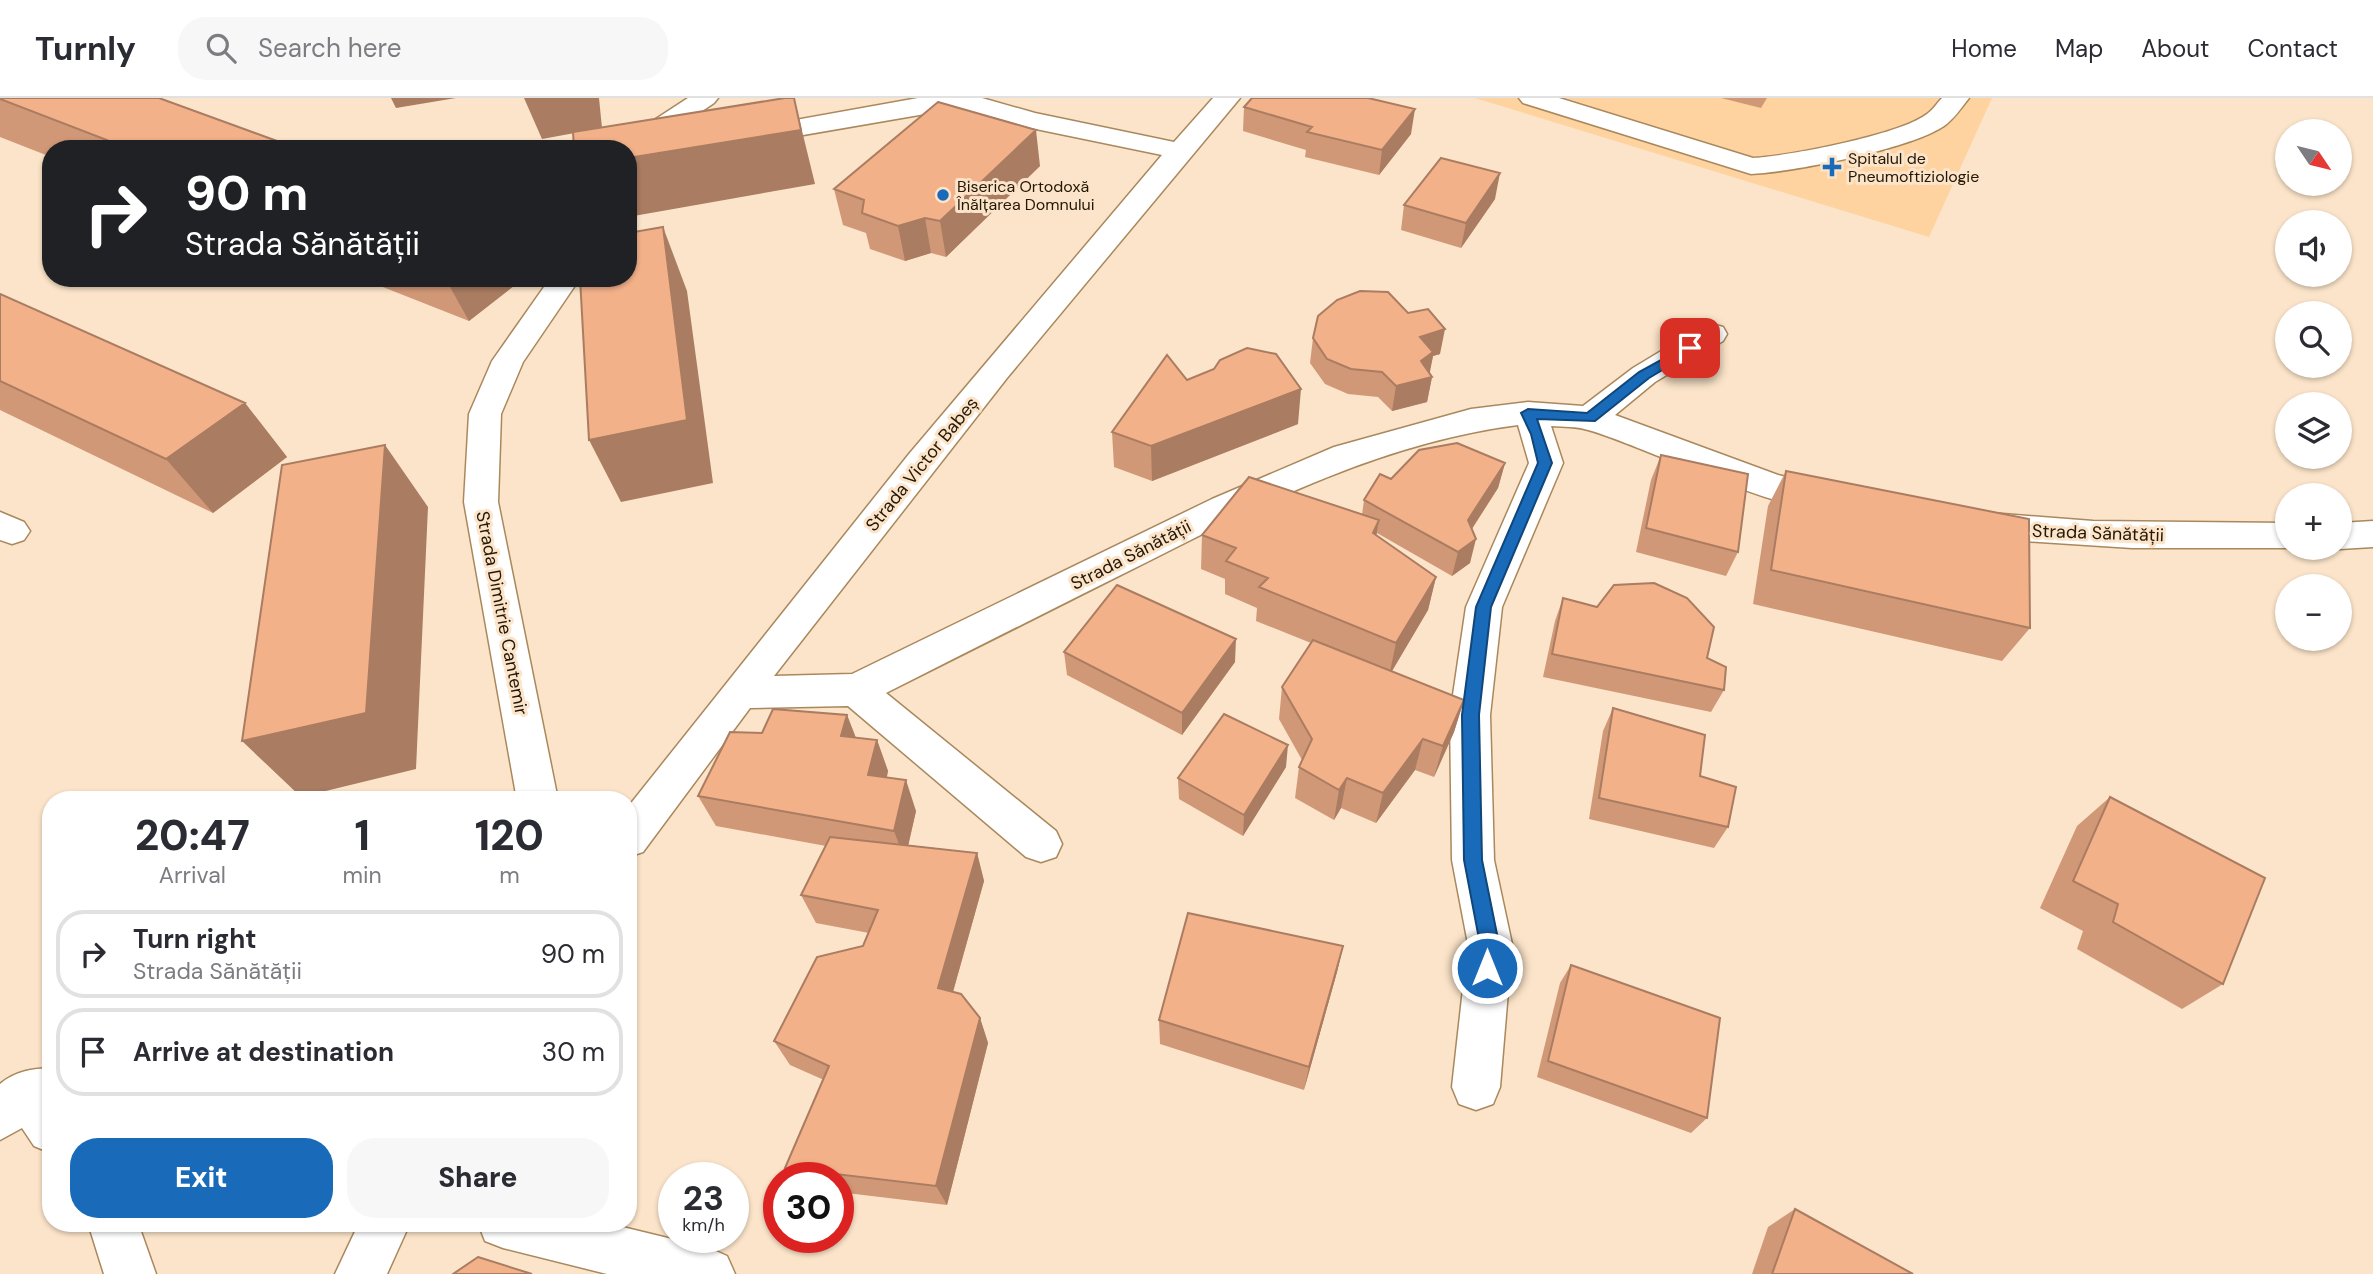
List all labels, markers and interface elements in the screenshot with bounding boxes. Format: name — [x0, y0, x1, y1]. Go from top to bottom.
search box — [178, 17, 668, 80]
text: Turnly — [35, 27, 136, 70]
icon: search — [202, 29, 240, 67]
text: Search here — [258, 31, 401, 65]
text: Home — [1951, 33, 2017, 64]
text: Map — [2055, 33, 2103, 64]
text: About — [2141, 33, 2210, 64]
text: Contact — [2248, 33, 2338, 64]
north arrow — [2275, 119, 2352, 196]
map controls — [2275, 119, 2352, 651]
place label: Spitalul de Pneumoftiziologie — [1848, 148, 1979, 187]
marker: Spitalul de Pneumoftiziologie — [1822, 157, 1842, 177]
text: 90 m — [185, 161, 308, 225]
icon: right — [70, 168, 161, 259]
place label: Biserica Ortodoxă Înălțarea Domnului — [956, 176, 1095, 215]
marker: Biserica Ortodoxă Înălțarea Domnului — [935, 187, 951, 203]
button: sound — [2275, 210, 2352, 287]
text: Strada Sănătății — [185, 223, 420, 265]
button: search — [2275, 301, 2352, 378]
pin — [1660, 318, 1720, 378]
icon: arrive — [1671, 329, 1709, 367]
street label: Strada Victor Babeș — [860, 392, 984, 536]
button: layers — [2275, 392, 2352, 469]
button: + — [2275, 483, 2352, 560]
street label: Strada Dimitrie Cantemir — [470, 509, 534, 717]
street label: Strada Sănătății — [1067, 514, 1195, 596]
street label: Strada Sănătății — [2032, 519, 2164, 547]
button: − — [2275, 574, 2352, 651]
text: 20:47 — [135, 808, 250, 863]
text: 1 — [354, 808, 370, 863]
text: 120 — [475, 808, 544, 863]
text: Arrival — [159, 860, 226, 890]
text: min — [343, 860, 382, 890]
text: m — [499, 860, 520, 890]
text: Turn right — [133, 922, 257, 956]
position arrow — [1450, 931, 1524, 1005]
icon: right — [74, 935, 112, 973]
text: 90 m — [541, 937, 605, 971]
text: Strada Sănătății — [133, 956, 302, 986]
icon: arrive — [74, 1033, 112, 1071]
text: Arrive at destination — [133, 1035, 394, 1069]
text: 30 m — [542, 1035, 605, 1069]
button: Exit — [70, 1138, 333, 1218]
button: Share — [347, 1138, 609, 1218]
speed limit sign: 30 — [763, 1162, 854, 1253]
text: 23 — [683, 1175, 724, 1221]
text: km/h — [682, 1213, 725, 1237]

